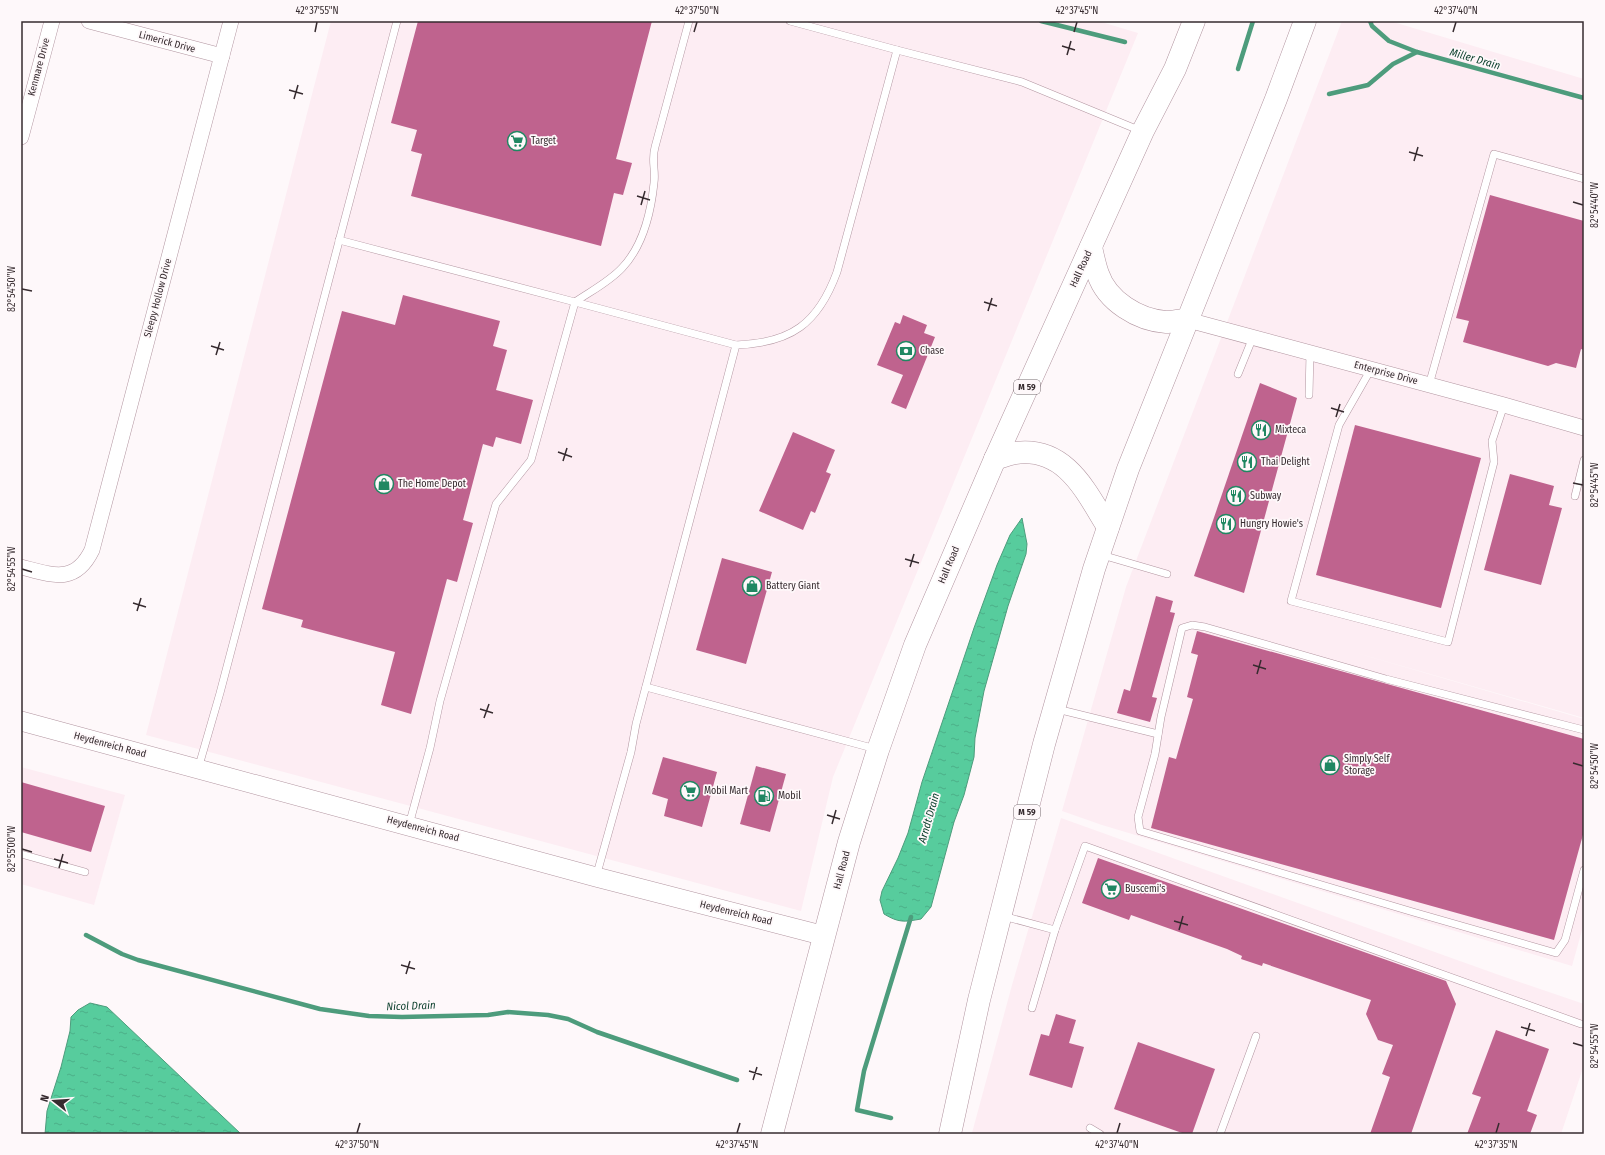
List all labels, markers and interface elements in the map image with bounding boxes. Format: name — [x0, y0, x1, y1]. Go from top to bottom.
text: 42°37'55"N — [295, 5, 339, 17]
text: 42°37'50"N — [675, 5, 719, 17]
text: 42°37'45"N — [1056, 5, 1098, 17]
text: 42°37'40"N — [1434, 5, 1478, 17]
street label: Limerick Drive — [137, 29, 197, 55]
street label: Kenmare Drive — [25, 37, 53, 97]
water label: Miller Drain — [1448, 46, 1502, 72]
supermarket icon: Target — [506, 130, 528, 152]
place label: Target — [531, 135, 557, 147]
text: 82°54'40"W — [1589, 182, 1601, 228]
street label: Hall Road — [1067, 249, 1095, 289]
street label: Sleepy Hollow Drive — [142, 257, 174, 339]
text: 82°54'50"W — [6, 266, 18, 312]
bank icon: Chase — [895, 340, 917, 362]
place label: Chase — [920, 345, 944, 357]
street label: Enterprise Drive — [1353, 359, 1419, 387]
road number: M 59 — [1014, 380, 1040, 394]
restaurant icon: Mixteca — [1250, 419, 1272, 441]
place label: Mixteca — [1275, 424, 1306, 436]
restaurant icon: Thai Delight — [1236, 451, 1258, 473]
place label: Thai Delight — [1261, 456, 1311, 468]
text: 82°54'45"W — [1589, 462, 1601, 507]
shop icon: The Home Depot — [373, 473, 395, 495]
place label: The Home Depot — [398, 478, 467, 490]
restaurant icon: Subway — [1225, 485, 1247, 507]
place label: Subway — [1250, 490, 1282, 502]
restaurant icon: Hungry Howie's — [1215, 513, 1237, 535]
place label: Hungry Howie's — [1240, 518, 1303, 530]
street label: Hall Road — [936, 545, 962, 585]
text: 82°54'55"W — [6, 546, 18, 592]
shop icon: Battery Giant — [741, 575, 763, 597]
place label: Battery Giant — [766, 580, 820, 592]
street label: Heydenreich Road — [73, 730, 147, 760]
text: 82°54'50"W — [1589, 743, 1601, 789]
place label: Simply Self Storage — [1344, 753, 1390, 777]
shop icon: Simply Self Storage — [1319, 754, 1341, 776]
supermarket icon: Mobil Mart — [679, 780, 701, 802]
place label: Mobil Mart — [704, 785, 749, 797]
fuel station icon: Mobil — [753, 785, 775, 807]
place label: Mobil — [778, 790, 801, 802]
water label: Arndt Drain — [915, 791, 942, 845]
road number: M 59 — [1014, 805, 1040, 819]
street label: Heydenreich Road — [386, 814, 460, 844]
text: 82°55'00"W — [6, 825, 18, 872]
street label: Hall Road — [831, 849, 853, 891]
supermarket icon: Buscemi's — [1100, 878, 1122, 900]
place label: Buscemi's — [1125, 883, 1165, 895]
street label: Heydenreich Road — [699, 898, 773, 928]
water label: Nicol Drain — [386, 999, 436, 1013]
text: 82°54'55"W — [1589, 1023, 1601, 1069]
north arrow — [34, 1081, 74, 1121]
text: N — [38, 1093, 52, 1103]
text: 42°37'50"N — [335, 1139, 379, 1151]
text: 42°37'45"N — [716, 1139, 758, 1151]
text: 42°37'40"N — [1095, 1139, 1139, 1151]
text: 42°37'35"N — [1474, 1139, 1518, 1151]

